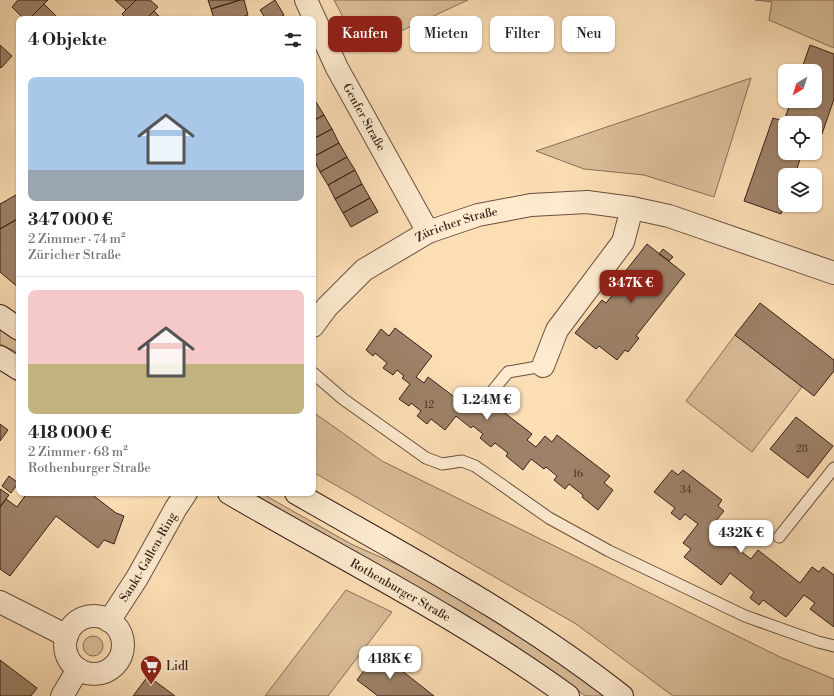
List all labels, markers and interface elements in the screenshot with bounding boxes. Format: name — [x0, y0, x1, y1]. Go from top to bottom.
chip: Kaufen — [328, 16, 402, 52]
chip: Mieten — [410, 16, 482, 52]
chip: Filter — [490, 16, 554, 52]
chip: Neu — [562, 16, 615, 52]
text: 4 Objekte — [28, 29, 107, 51]
icon: filters — [282, 29, 304, 51]
north arrow — [778, 64, 822, 108]
map controls — [778, 64, 822, 212]
street label: Genfer Straße — [339, 81, 389, 154]
icon: home — [130, 103, 202, 175]
button: locate — [778, 116, 822, 160]
button: layers — [778, 168, 822, 212]
street label: Züricher Straße — [413, 204, 499, 246]
text: 347 000 € — [28, 209, 113, 231]
text: 2 Zimmer · 74 m² — [28, 231, 126, 247]
text: Züricher Straße — [28, 247, 121, 263]
pin: 347K € — [598, 270, 664, 304]
text: 347K € — [609, 275, 653, 291]
icon: home — [130, 316, 202, 388]
pin: 1.24M € — [450, 387, 524, 421]
text: 1.24M € — [462, 392, 512, 408]
house number: 12 — [424, 399, 434, 411]
text: 418 000 € — [28, 422, 112, 444]
house number: 28 — [796, 443, 808, 455]
text: 2 Zimmer · 68 m² — [28, 444, 128, 460]
text: Rothenburger Straße — [28, 460, 151, 476]
house number: 16 — [573, 468, 583, 480]
house number: 34 — [680, 484, 692, 496]
street label: Sankt-Gallen-Ring — [116, 509, 181, 605]
pin: 432K € — [708, 520, 774, 554]
text: 432K € — [718, 525, 764, 541]
street label: Rothenburger Straße — [347, 556, 453, 625]
pin: 418K € — [357, 646, 423, 680]
text: 418K € — [368, 651, 412, 667]
supermarket icon: Lidl — [138, 653, 164, 686]
place label: Lidl — [166, 659, 189, 674]

